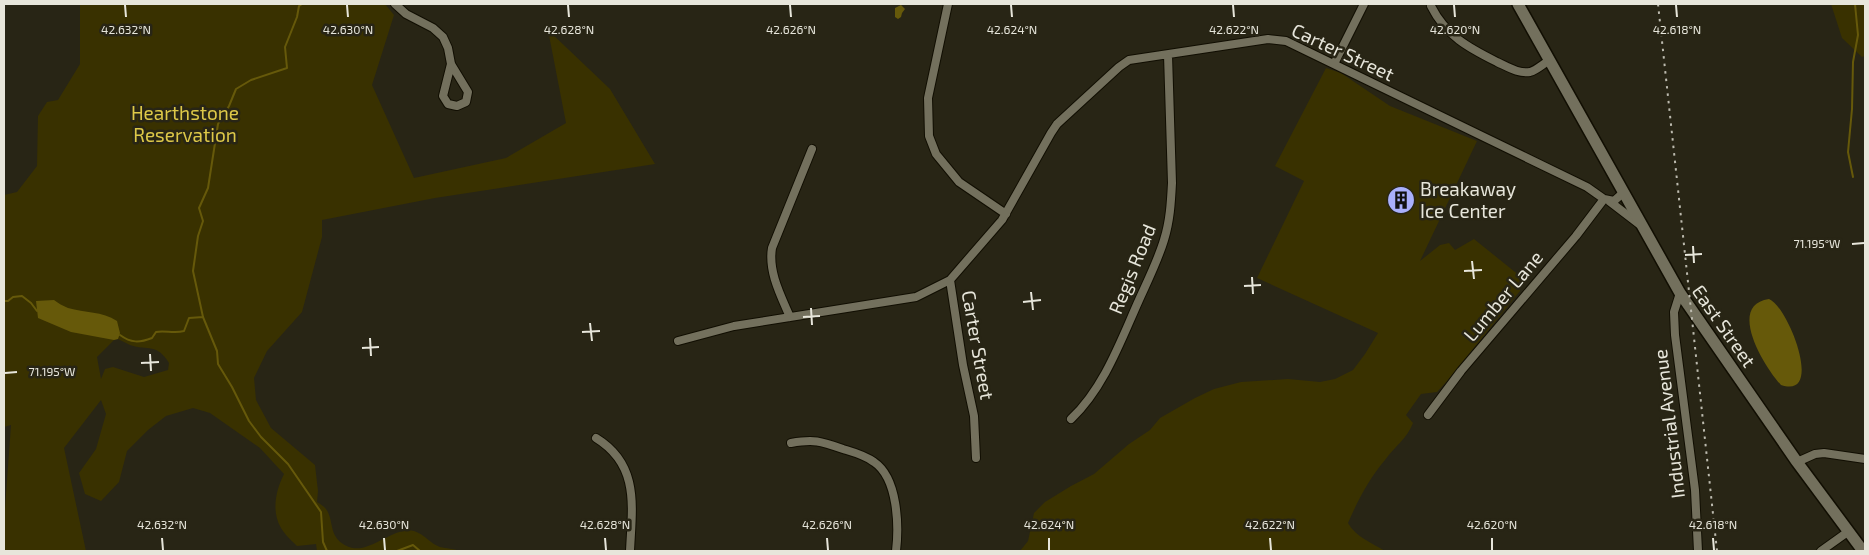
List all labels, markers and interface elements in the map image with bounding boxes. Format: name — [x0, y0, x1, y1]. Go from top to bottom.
street label: Carter Street — [1288, 18, 1398, 85]
text: 42.632°N — [101, 22, 151, 36]
text: 42.630°N — [323, 22, 373, 36]
text: 42.628°N — [544, 22, 594, 36]
text: 42.626°N — [766, 22, 816, 36]
text: 42.624°N — [987, 22, 1037, 36]
text: 42.622°N — [1209, 22, 1259, 36]
text: 42.620°N — [1430, 22, 1480, 36]
text: 42.618°N — [1653, 22, 1701, 36]
park label: Hearthstone Reservation — [131, 101, 239, 146]
place label: Breakaway Ice Center — [1420, 177, 1516, 222]
building icon: Breakaway Ice Center — [1386, 185, 1416, 215]
street label: Regis Road — [1103, 221, 1160, 317]
text: 71.195°W — [1794, 236, 1840, 250]
street label: Lumber Lane — [1458, 246, 1547, 346]
street label: East Street — [1688, 280, 1761, 371]
street label: Carter Street — [958, 288, 999, 401]
street label: Industrial Avenue — [1648, 348, 1689, 500]
text: 71.195°W — [29, 364, 75, 378]
text: 42.632°N — [137, 517, 187, 531]
text: 42.630°N — [359, 517, 409, 531]
text: 42.628°N — [580, 517, 630, 531]
text: 42.626°N — [802, 517, 852, 531]
text: 42.624°N — [1024, 517, 1074, 531]
text: 42.622°N — [1245, 517, 1295, 531]
text: 42.620°N — [1467, 517, 1517, 531]
text: 42.618°N — [1689, 517, 1737, 531]

